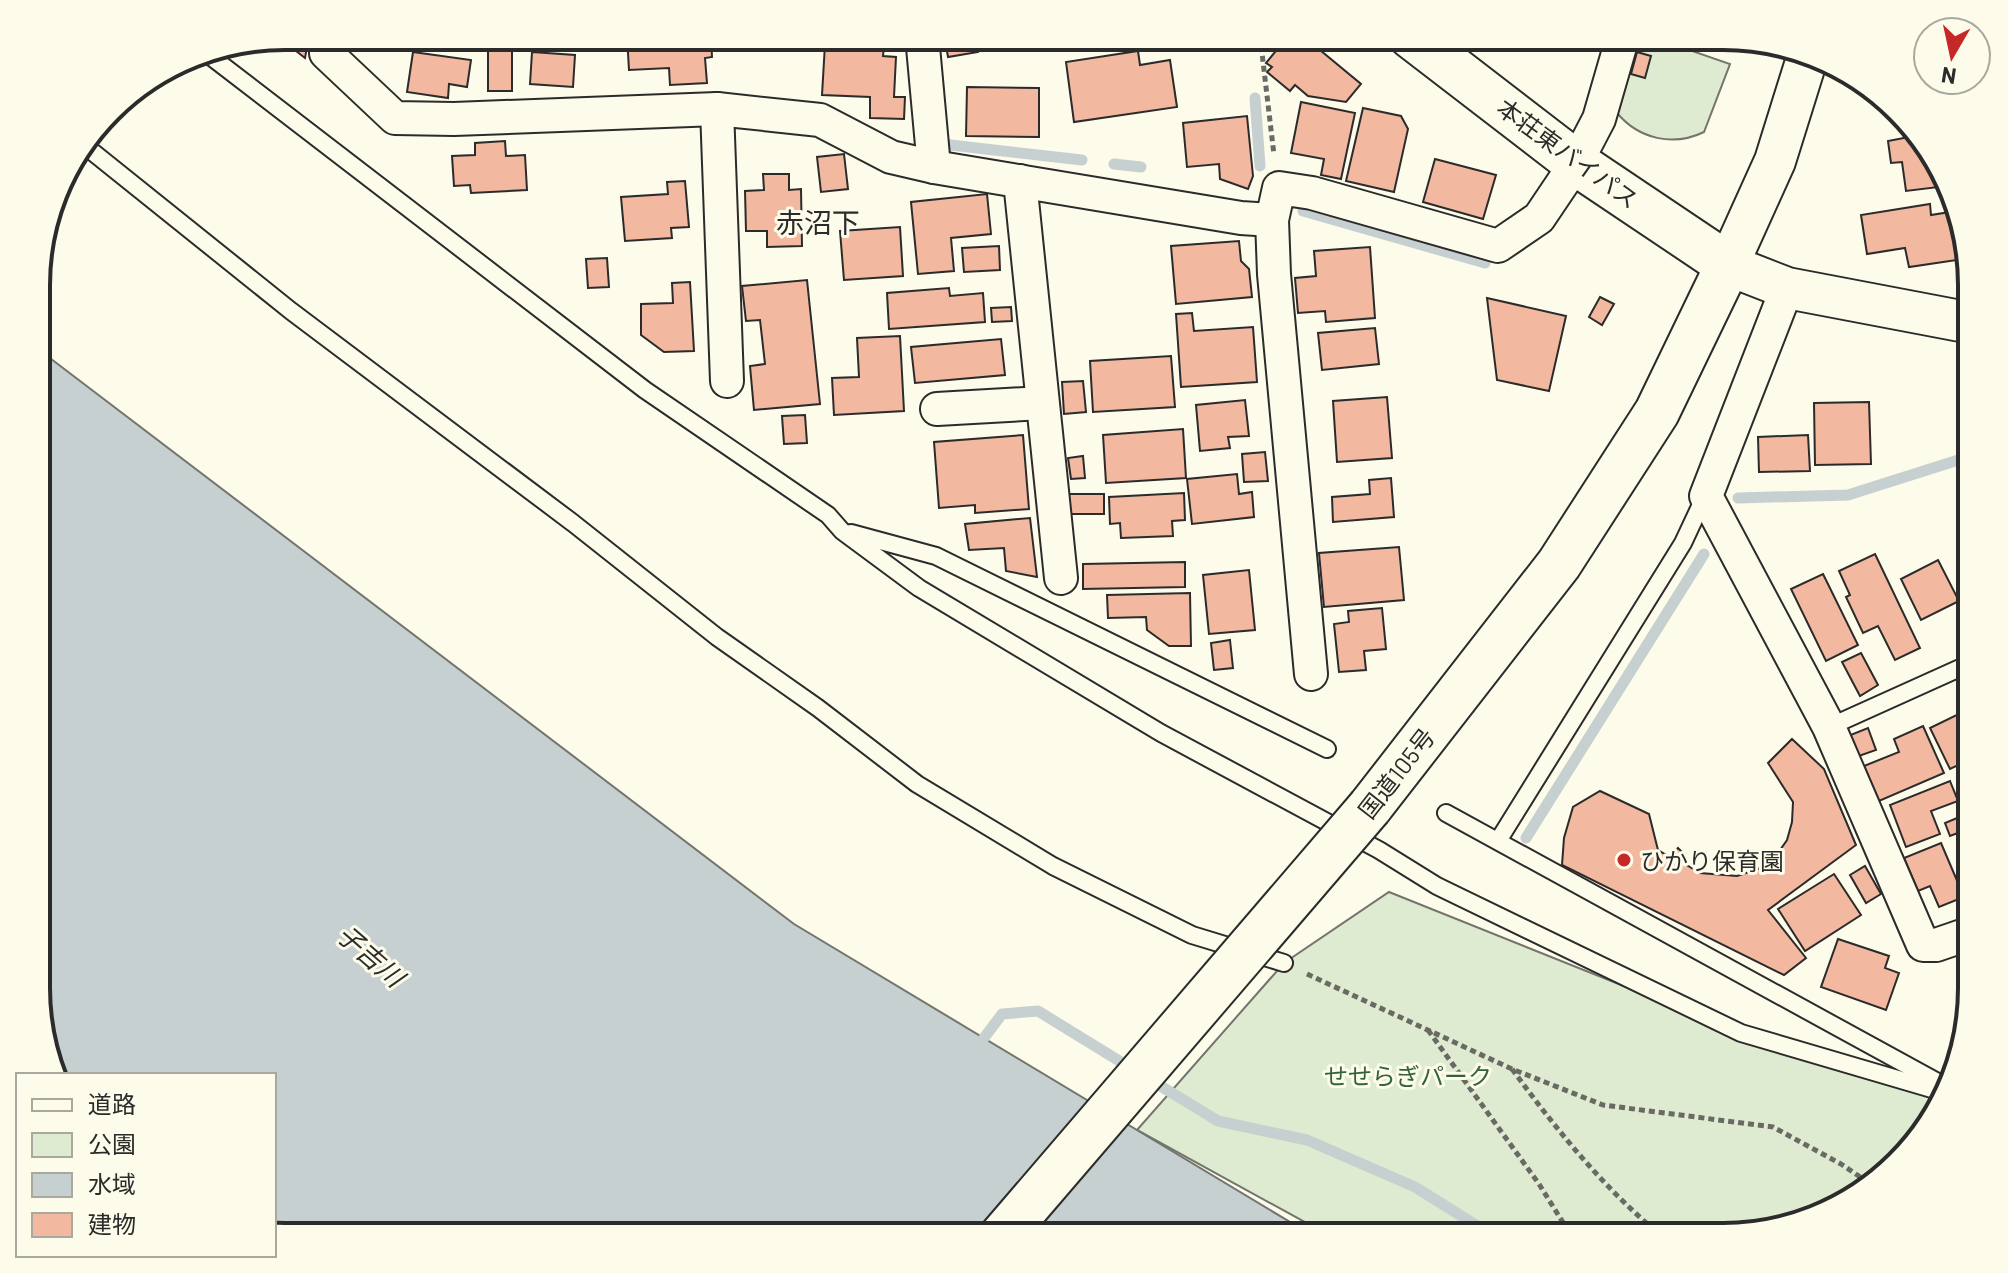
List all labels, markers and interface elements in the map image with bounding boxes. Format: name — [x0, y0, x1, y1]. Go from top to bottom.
north arrow — [1912, 16, 1992, 96]
text: N — [1939, 63, 1958, 91]
street label: 本荘東バイパス — [1492, 92, 1644, 214]
district label: 赤沼下 — [776, 205, 860, 239]
street label: 国道105号 — [1352, 722, 1440, 824]
place label: ひかり保育園 — [1640, 846, 1784, 875]
marker: ひかり保育園 — [1615, 851, 1633, 869]
water label: 子吉川 — [331, 918, 413, 994]
park label: せせらぎパーク — [1324, 1061, 1492, 1090]
legend — [16, 1073, 276, 1257]
text: 道路 — [88, 1089, 136, 1118]
text: 公園 — [88, 1129, 136, 1158]
text: 水域 — [88, 1169, 136, 1198]
text: 建物 — [88, 1209, 136, 1238]

